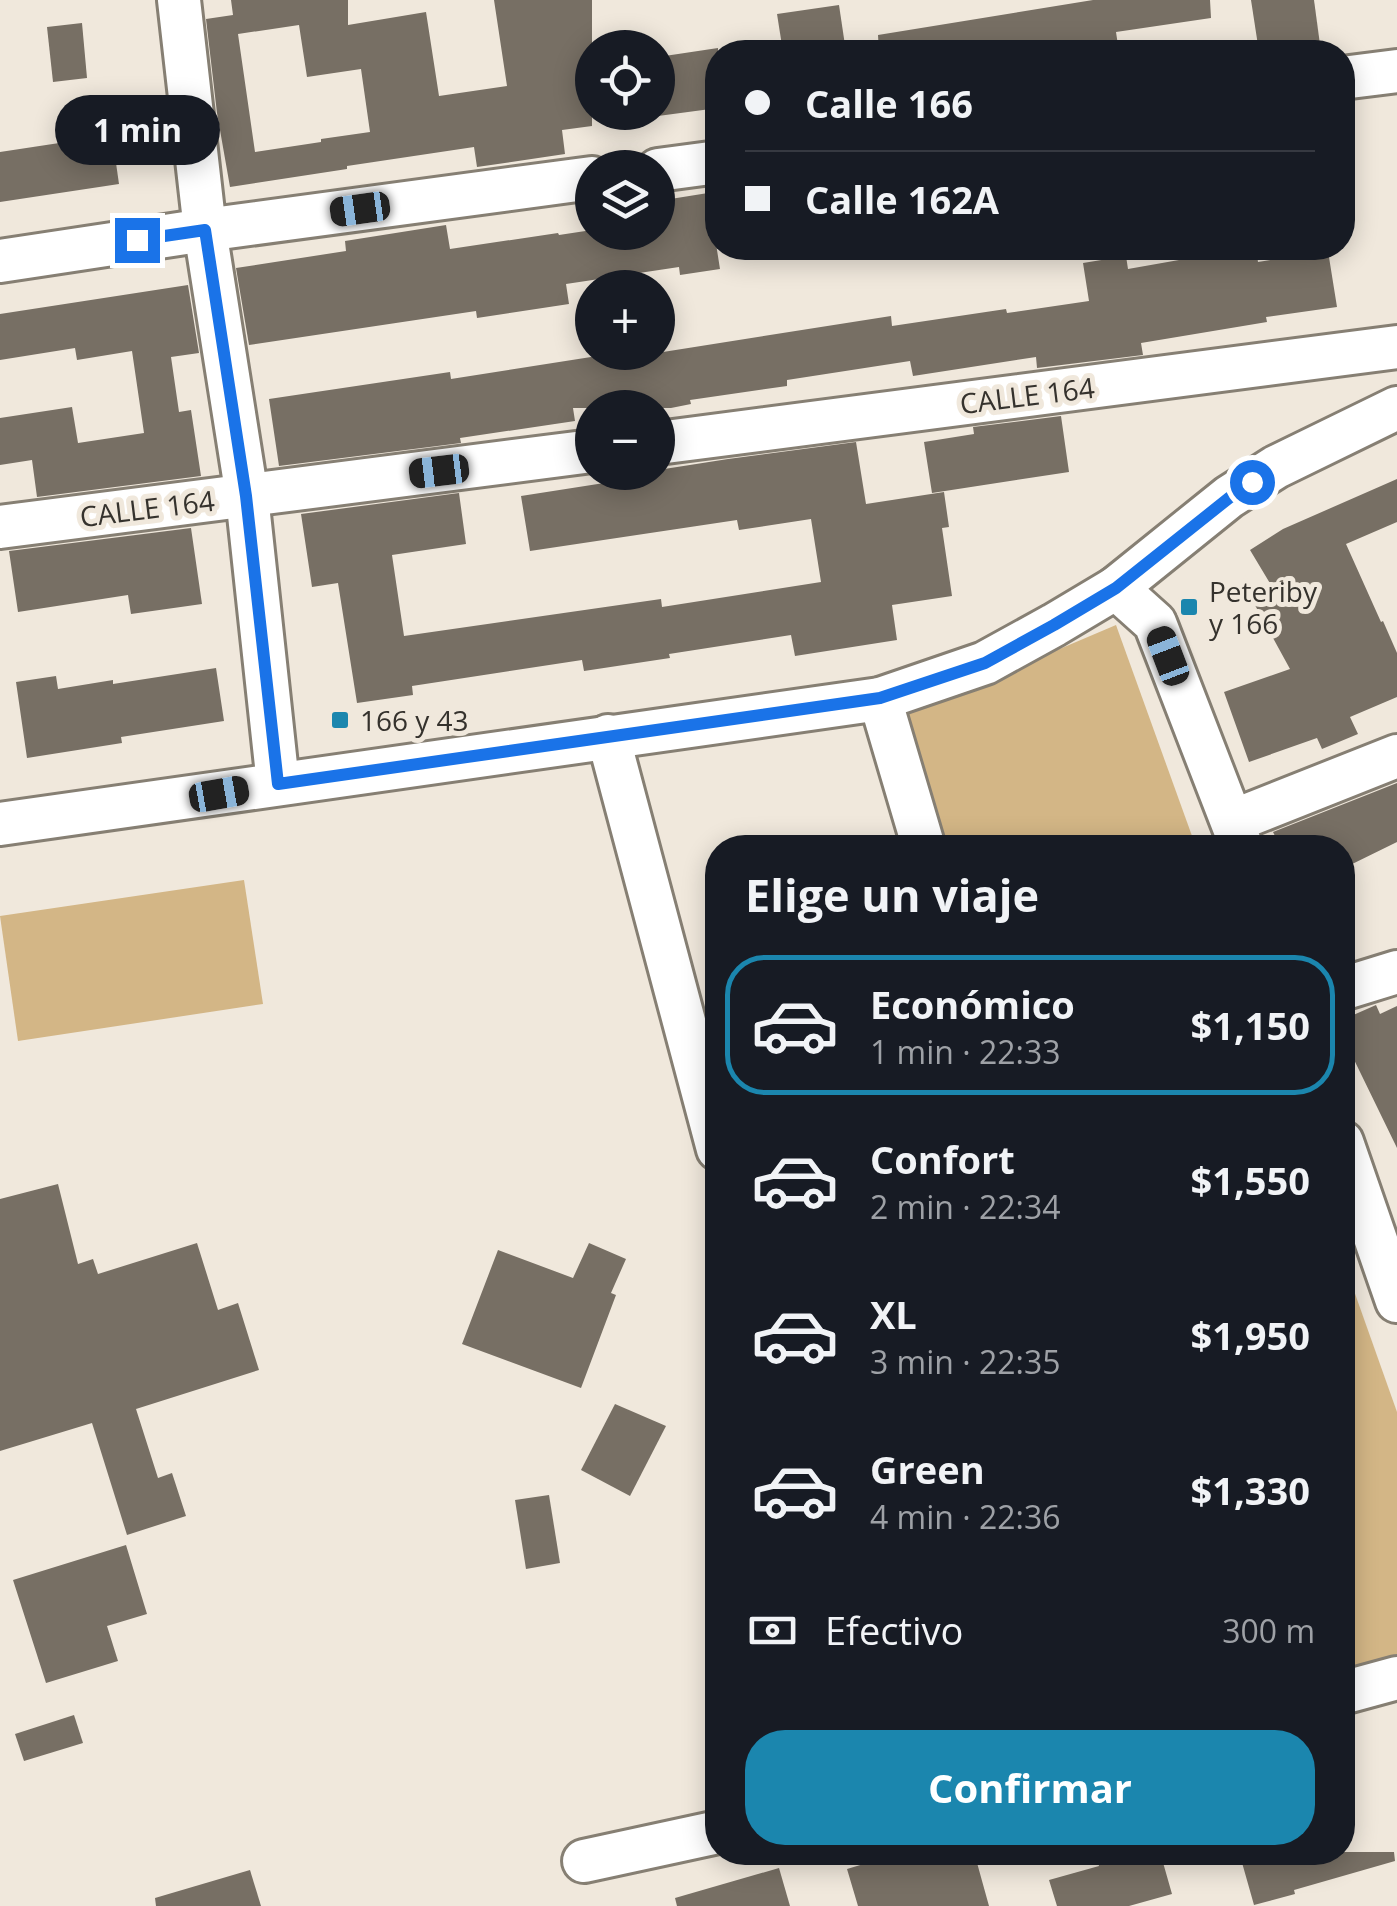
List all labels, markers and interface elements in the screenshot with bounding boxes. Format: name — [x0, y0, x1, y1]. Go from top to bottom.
map controls — [575, 30, 675, 490]
button: locate — [575, 30, 675, 130]
text: Calle 166 — [805, 77, 973, 129]
callout: 1 min — [54, 95, 220, 165]
text: 1 min — [93, 108, 182, 151]
button: layers — [575, 150, 675, 250]
text: Calle 162A — [805, 173, 999, 225]
car — [328, 190, 392, 228]
route end — [115, 218, 160, 263]
button: + — [575, 270, 675, 370]
street label: CALLE 164 — [957, 368, 1097, 422]
button: − — [575, 390, 675, 490]
car — [407, 452, 471, 490]
route start — [1230, 460, 1275, 505]
street label: CALLE 164 — [77, 481, 217, 535]
place label: Peteriby y 166 — [1209, 572, 1318, 642]
marker: Peteriby y 166 — [1178, 596, 1200, 618]
car — [1143, 623, 1193, 689]
place label: 166 y 43 — [360, 701, 469, 739]
marker: 166 y 43 — [329, 709, 351, 731]
car — [187, 774, 251, 814]
text: Elige un viaje — [745, 864, 1039, 925]
text: Económico — [870, 978, 1075, 1030]
icon: car — [750, 980, 840, 1070]
text: $1,150 — [1191, 999, 1310, 1051]
text: 1 min · 22:33 — [870, 1030, 1061, 1073]
text: Confort — [870, 1133, 1015, 1185]
icon: car — [750, 1135, 840, 1225]
text: $1,550 — [1191, 1154, 1310, 1206]
text: 2 min · 22:34 — [870, 1185, 1061, 1228]
text: XL — [870, 1288, 917, 1340]
icon: car — [750, 1290, 840, 1380]
text: $1,950 — [1191, 1309, 1310, 1361]
text: 3 min · 22:35 — [870, 1340, 1061, 1383]
text: Green — [870, 1443, 985, 1495]
icon: car — [750, 1445, 840, 1535]
text: $1,330 — [1191, 1464, 1310, 1516]
text: 4 min · 22:36 — [870, 1495, 1061, 1538]
icon: cash — [745, 1603, 800, 1658]
text: Efectivo — [825, 1604, 963, 1656]
text: 300 m — [1222, 1609, 1315, 1652]
button: Confirmar — [745, 1730, 1315, 1845]

